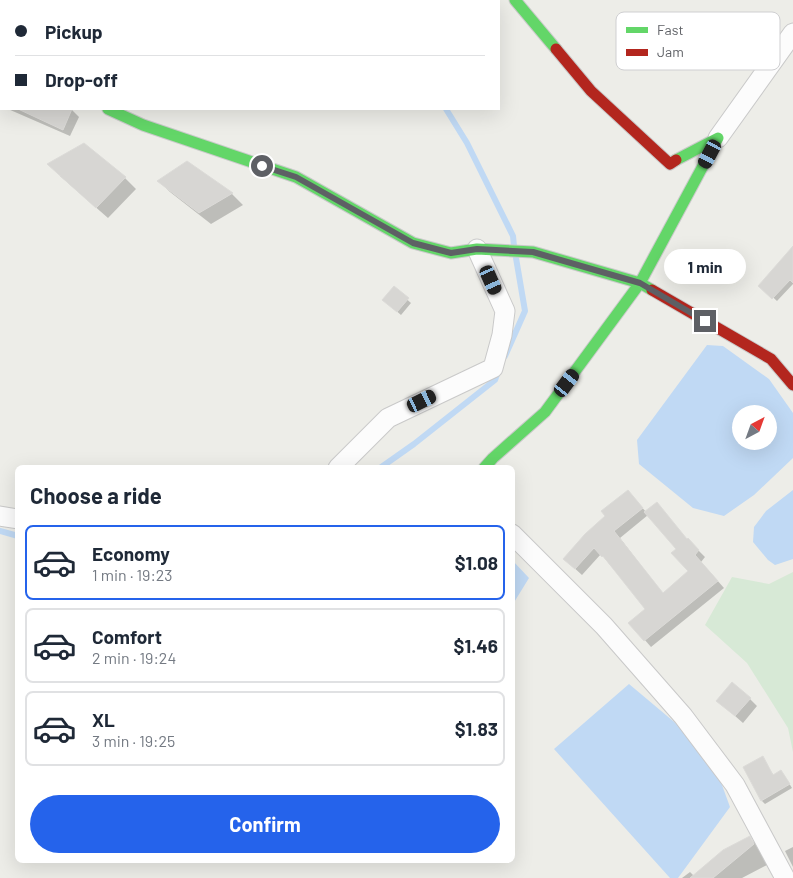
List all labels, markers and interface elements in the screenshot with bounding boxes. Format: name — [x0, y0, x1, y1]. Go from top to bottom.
legend — [616, 12, 780, 70]
text: Pickup — [45, 20, 103, 43]
text: Fast — [657, 21, 683, 38]
text: Jam — [657, 43, 684, 60]
text: Drop-off — [45, 68, 118, 91]
car — [696, 137, 723, 171]
route start — [251, 155, 273, 177]
callout: 1 min — [664, 248, 746, 284]
text: 1 min — [687, 257, 723, 276]
car — [478, 263, 503, 297]
route end — [694, 310, 716, 332]
car — [551, 367, 582, 399]
car — [405, 388, 438, 414]
north arrow — [732, 405, 778, 450]
map controls — [732, 405, 777, 450]
text: Choose a ride — [30, 482, 162, 508]
icon: car — [32, 540, 77, 585]
text: Economy — [92, 542, 170, 565]
text: $1.08 — [455, 551, 498, 574]
text: 1 min · 19:23 — [92, 565, 173, 584]
icon: car — [32, 623, 77, 668]
text: Comfort — [92, 625, 162, 648]
text: $1.46 — [454, 634, 498, 657]
text: 2 min · 19:24 — [92, 648, 176, 667]
icon: car — [32, 706, 77, 751]
text: XL — [92, 708, 115, 731]
text: $1.83 — [455, 717, 498, 740]
text: 3 min · 19:25 — [92, 731, 175, 750]
button: Confirm — [30, 795, 500, 853]

